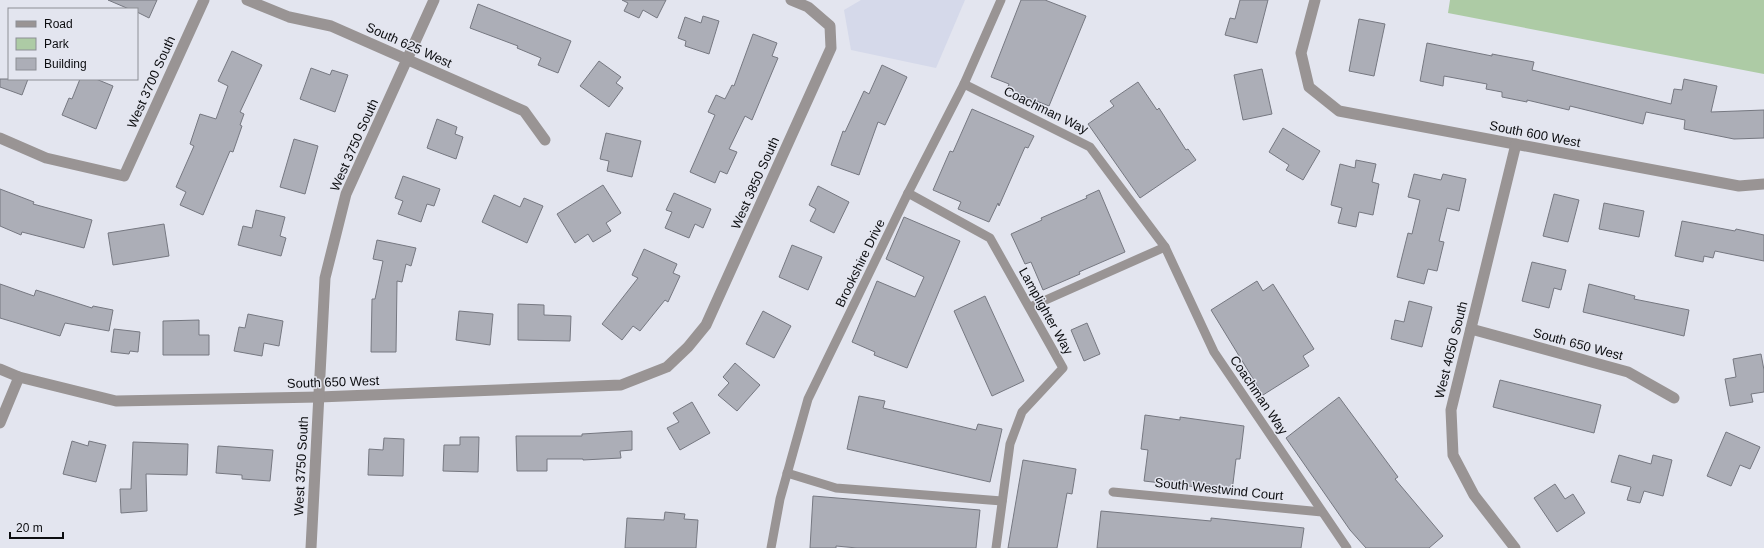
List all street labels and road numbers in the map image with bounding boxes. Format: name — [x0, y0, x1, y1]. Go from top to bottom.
street label: South 625 West — [364, 19, 455, 71]
street label: West 3700 South — [124, 34, 178, 130]
street label: Coachman Way — [1001, 83, 1091, 137]
street label: West 3750 South — [327, 97, 381, 193]
street label: South 600 West — [1488, 118, 1582, 150]
street label: West 3850 South — [728, 135, 782, 231]
street label: Brookshire Drive — [832, 217, 888, 309]
street label: Lamplighter Way — [1016, 265, 1076, 358]
street label: West 4050 South — [1432, 300, 1470, 400]
street label: South 650 West — [1531, 325, 1625, 363]
street label: Coachman Way — [1227, 353, 1291, 438]
street label: South 650 West — [287, 373, 380, 391]
street label: West 3750 South — [291, 416, 311, 516]
street label: South Westwind Court — [1154, 475, 1284, 503]

